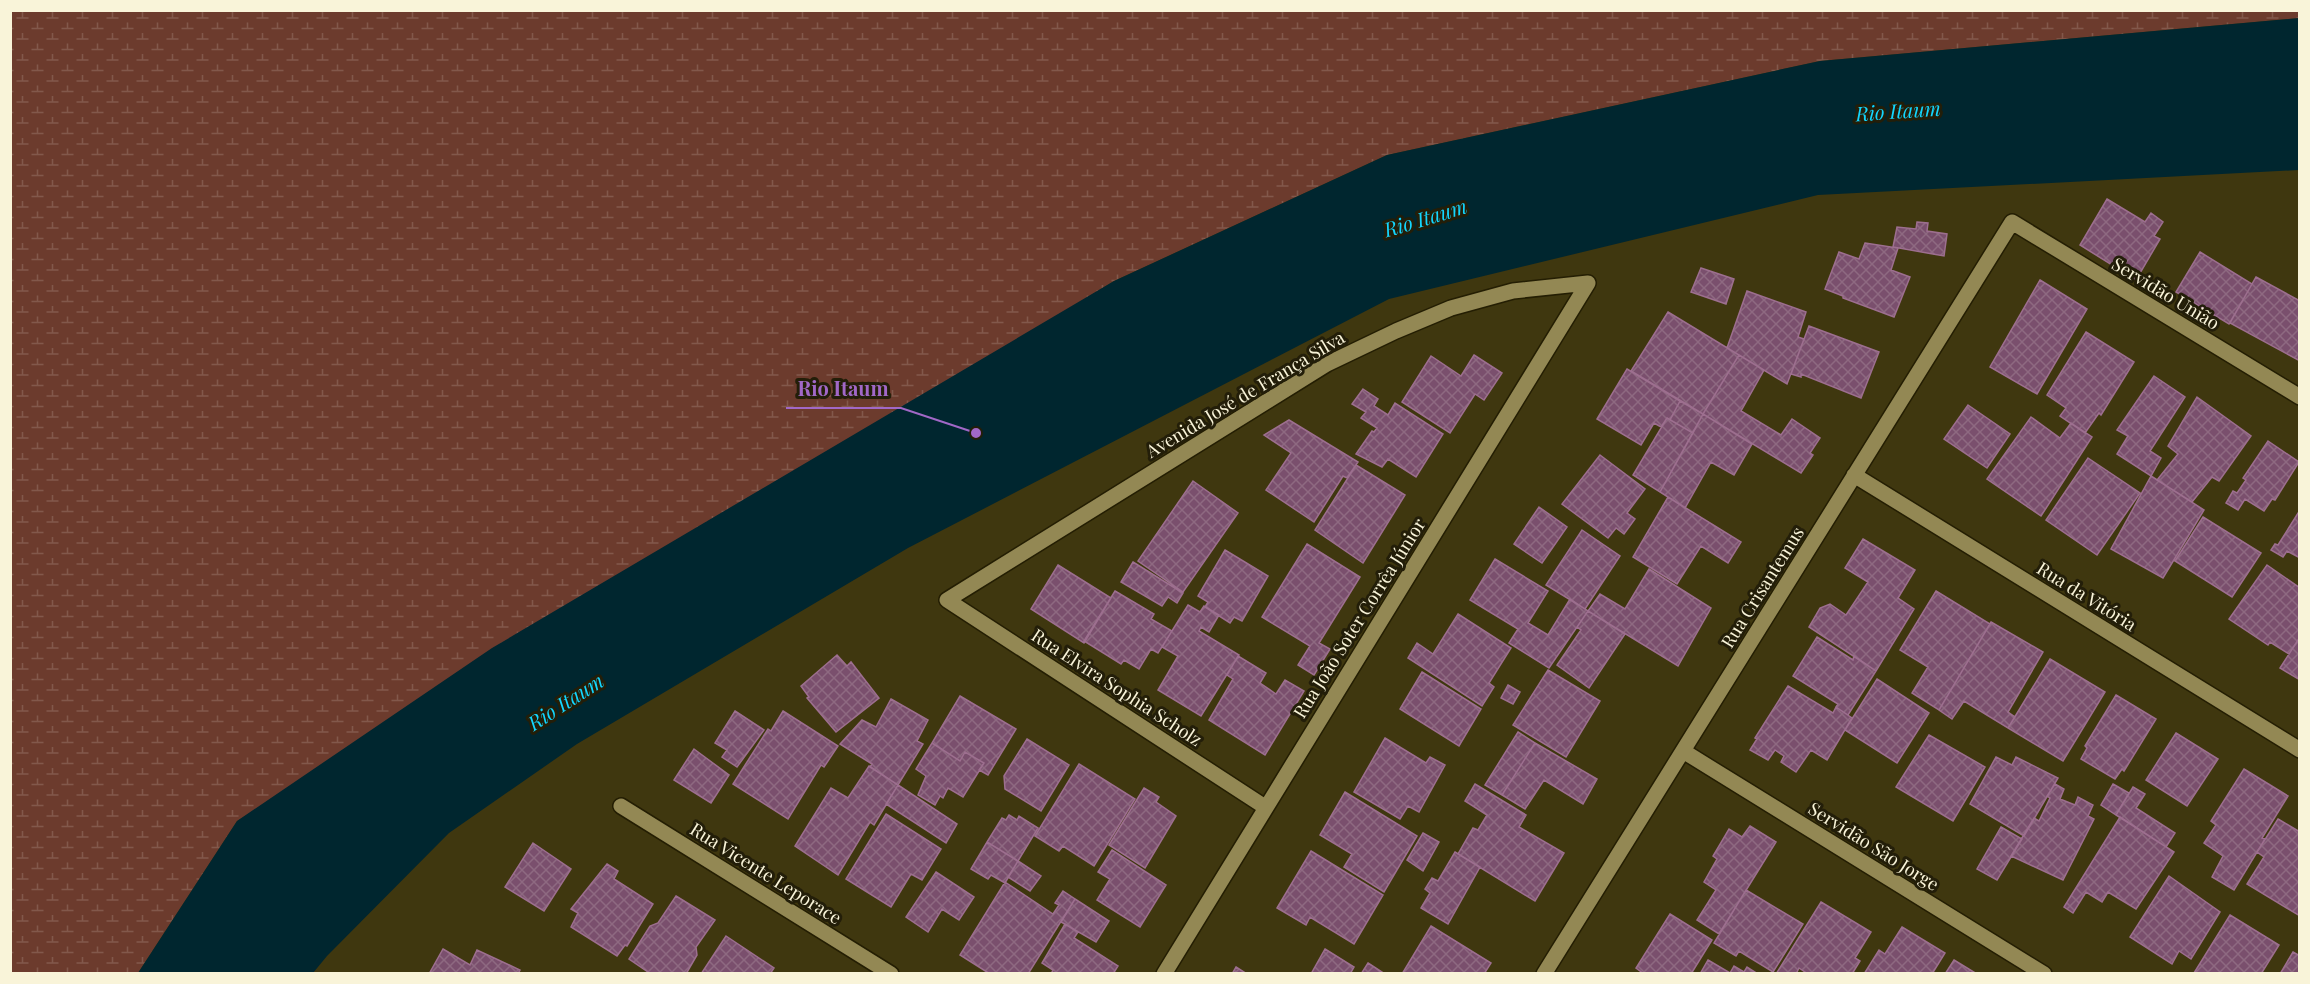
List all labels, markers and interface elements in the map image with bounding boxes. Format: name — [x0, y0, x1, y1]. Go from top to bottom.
water label: Rio Itaum — [1853, 94, 1942, 127]
water label: Rio Itaum — [1379, 192, 1470, 243]
street label: Servidão União — [2108, 251, 2224, 335]
street label: Avenida José de França Silva — [1140, 325, 1349, 463]
callout: Rio Itaum — [786, 370, 901, 408]
text: Rio Itaum — [797, 374, 889, 401]
street label: Rua João Soter Corrêa Júnior — [1287, 513, 1431, 723]
street label: Rua Crisantemus — [1715, 522, 1809, 652]
street label: Rua da Vitória — [2033, 556, 2141, 636]
street label: Rua Elvira Sophia Scholz — [1027, 623, 1207, 751]
water label: Rio Itaum — [521, 666, 608, 736]
street label: Servidão São Jorge — [1804, 796, 1944, 896]
street label: Rua Vicente Leporace — [686, 817, 846, 929]

